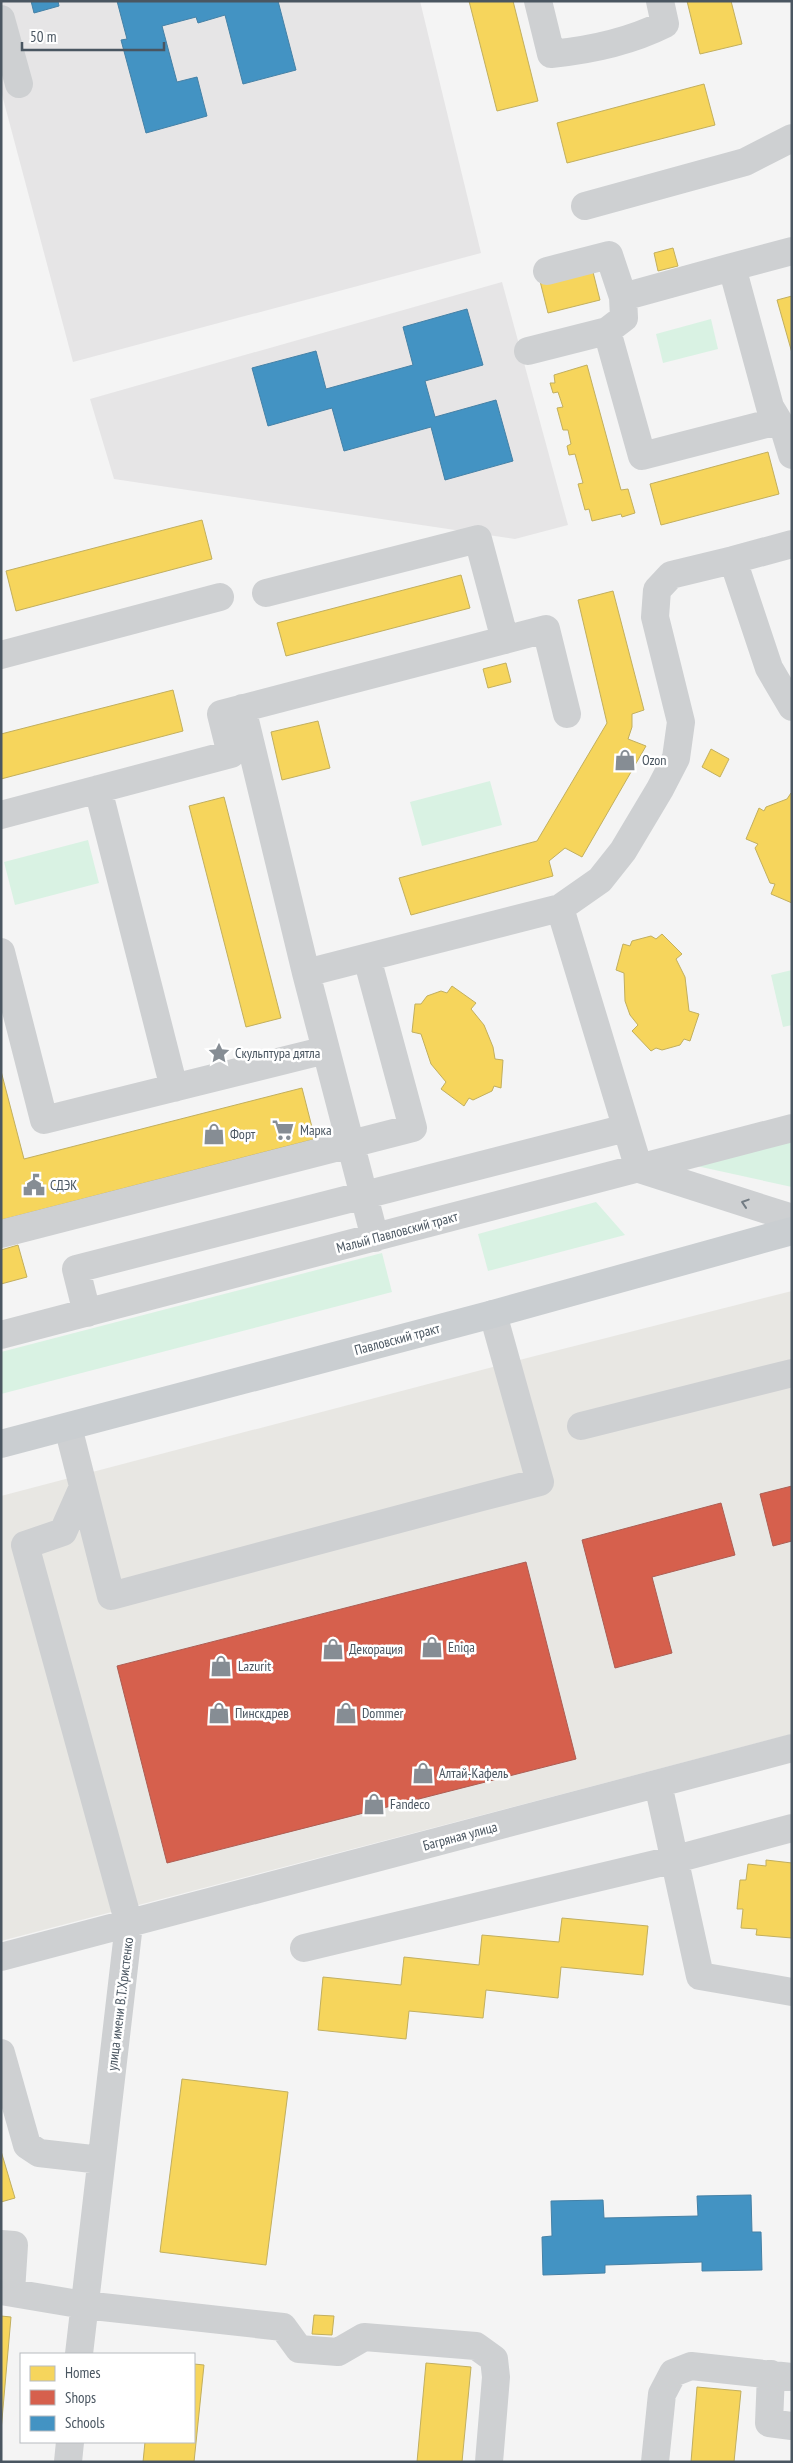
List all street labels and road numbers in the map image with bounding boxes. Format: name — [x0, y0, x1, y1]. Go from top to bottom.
street label: Малый Павловский тракт — [334, 1207, 460, 1257]
street label: Павловский тракт — [352, 1319, 442, 1359]
street label: Багряная улица — [421, 1817, 499, 1855]
street label: улица имени В.Т.Христенко — [103, 1936, 137, 2072]

